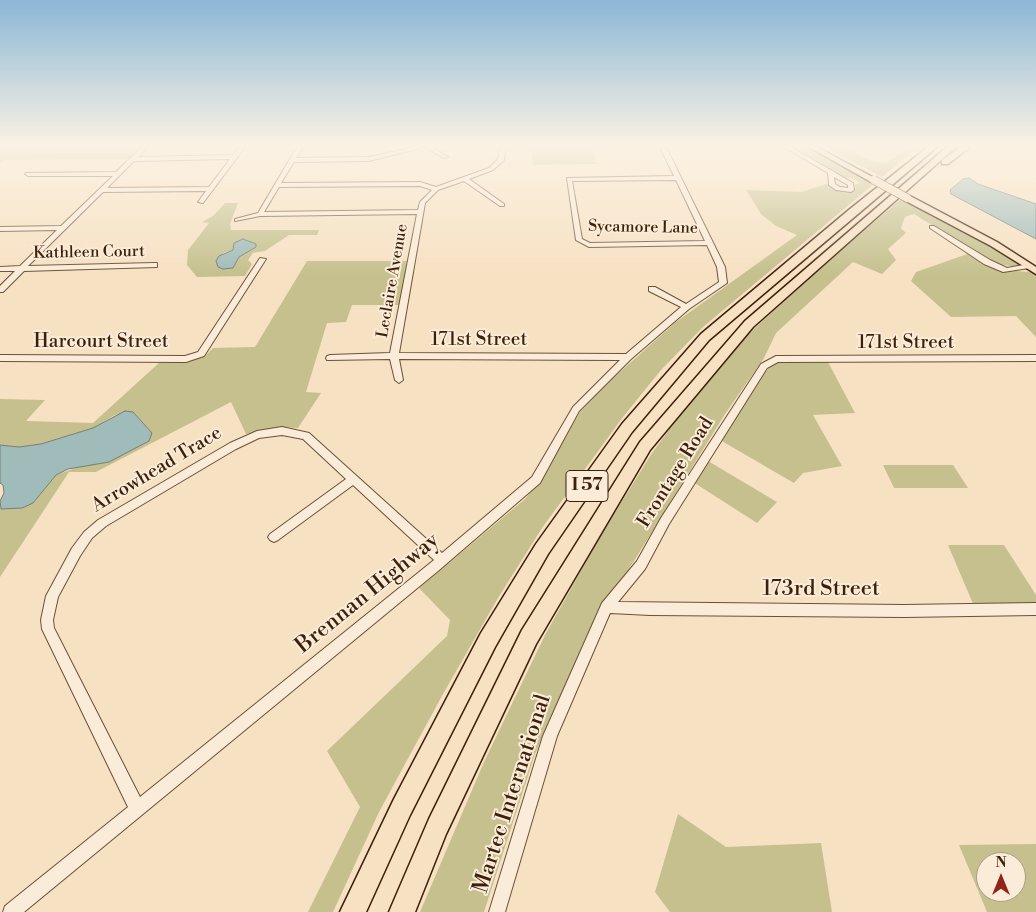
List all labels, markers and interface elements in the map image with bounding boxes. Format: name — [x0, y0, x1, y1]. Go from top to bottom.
street label: Sycamore Lane — [588, 217, 698, 239]
street label: Leclaire Avenue — [374, 222, 412, 340]
street label: Kathleen Court — [33, 242, 145, 264]
street label: 171st Street — [431, 329, 527, 351]
street label: Harcourt Street — [34, 331, 168, 353]
street label: 171st Street — [858, 332, 954, 354]
street label: Frontage Road — [633, 413, 719, 533]
street label: Arrowhead Trace — [88, 422, 226, 518]
road number: I 57 — [566, 471, 608, 502]
street label: Brennan Highway — [291, 528, 445, 660]
street label: 173rd Street — [762, 577, 880, 603]
street label: Martec International — [468, 691, 558, 897]
north arrow — [976, 852, 1026, 902]
text: N — [995, 854, 1007, 872]

